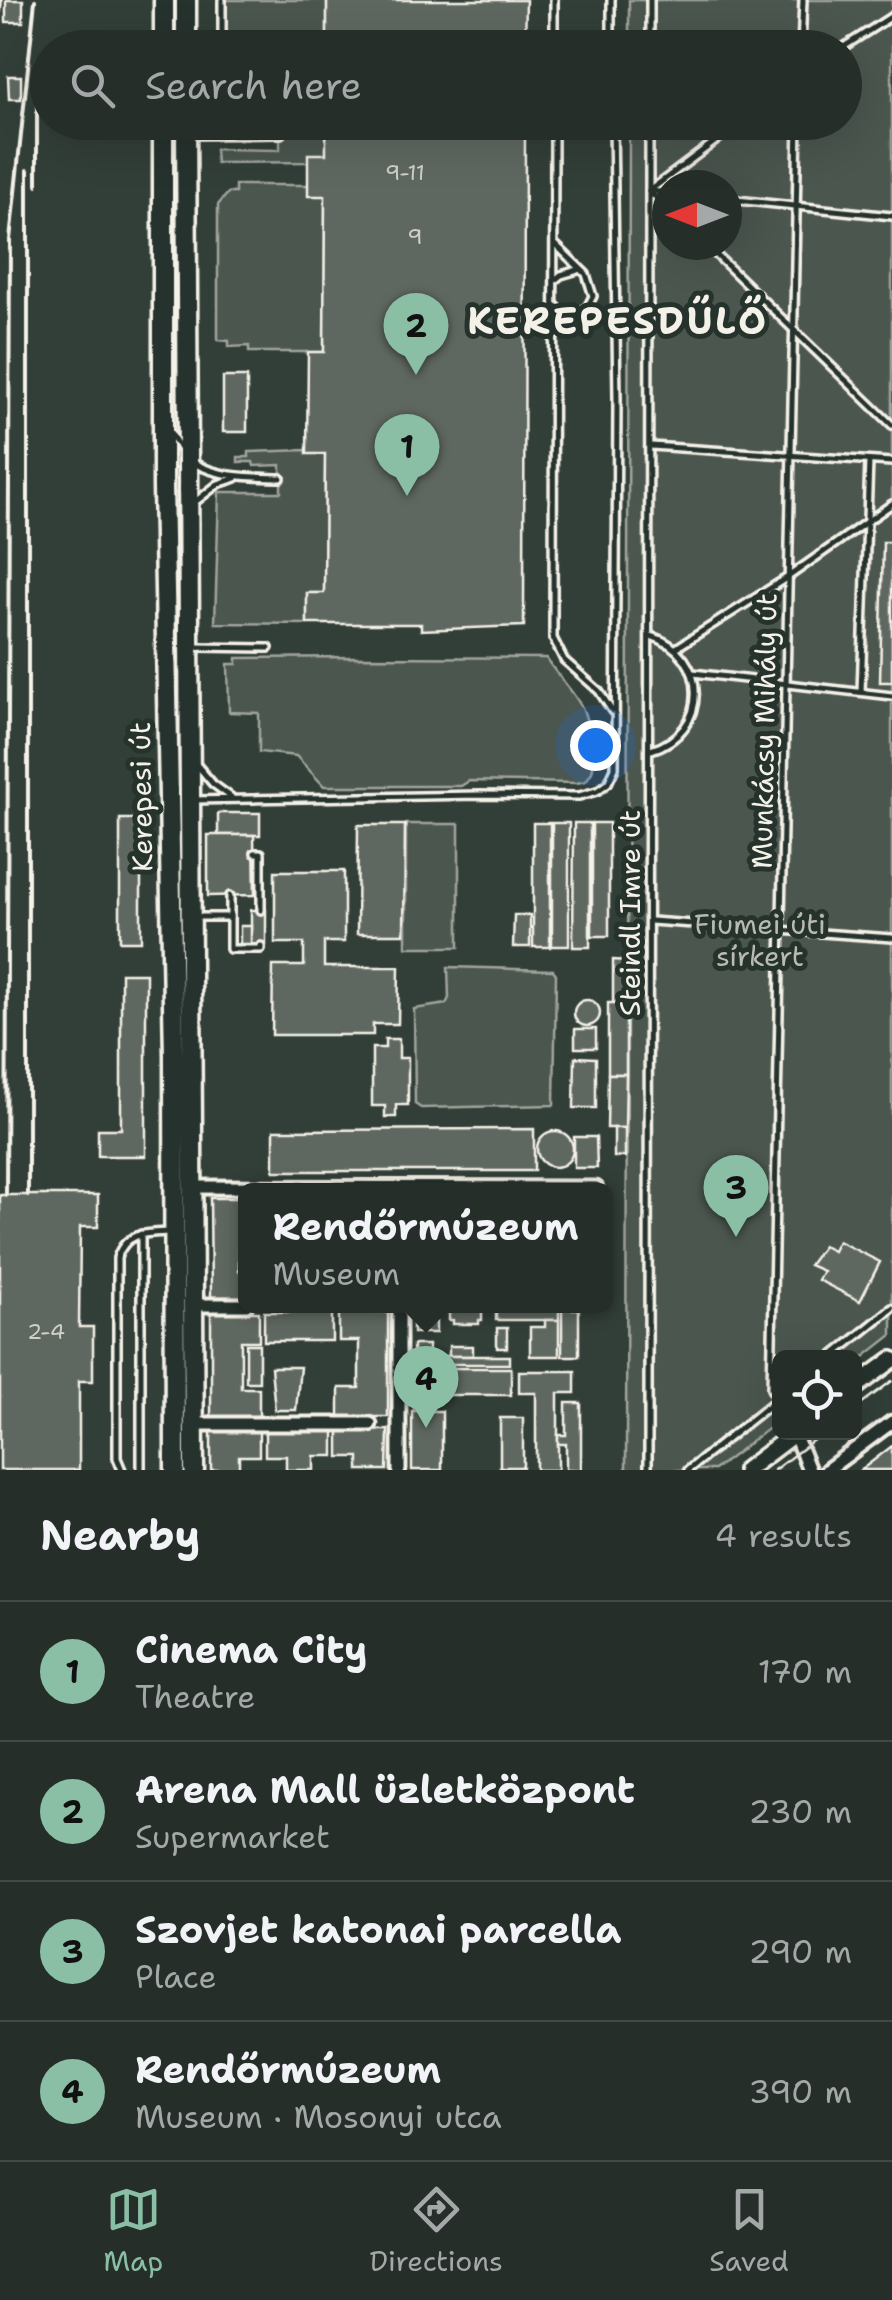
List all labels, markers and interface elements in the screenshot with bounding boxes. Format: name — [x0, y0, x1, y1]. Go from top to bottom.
search box — [30, 30, 862, 140]
icon: search — [65, 58, 120, 113]
text: Search here — [145, 60, 362, 111]
house number: 9-11 — [385, 158, 425, 187]
north arrow — [652, 170, 742, 260]
house number: 9 — [407, 222, 423, 251]
pin: 2 — [384, 292, 448, 375]
district label: KEREPESDŰLŐ — [467, 294, 769, 346]
pin: 1 — [374, 414, 440, 496]
street label: Munkácsy Mihály út — [743, 593, 785, 869]
your location — [570, 720, 621, 771]
street label: Kerepesi út — [121, 722, 161, 872]
street label: Steindl Imre út — [611, 810, 649, 1016]
park label: Fiumei úti sírkert — [694, 905, 826, 975]
pin: 3 — [704, 1154, 768, 1237]
popup — [238, 1183, 613, 1313]
text: Rendőrmúzeum — [272, 1201, 579, 1252]
text: Museum — [272, 1252, 400, 1295]
house number: 2-4 — [27, 1317, 65, 1346]
pin: 4 — [394, 1346, 458, 1428]
map controls — [772, 1350, 862, 1440]
button: locate — [772, 1350, 862, 1440]
text: Nearby — [40, 1507, 200, 1563]
text: 4 results — [715, 1514, 852, 1557]
text: Cinema City — [135, 1624, 368, 1675]
text: 1 — [65, 1650, 80, 1693]
text: 170 m — [758, 1650, 852, 1693]
text: Theatre — [135, 1675, 255, 1718]
text: Arena Mall üzletközpont — [135, 1764, 635, 1815]
text: 2 — [61, 1790, 84, 1833]
text: 230 m — [749, 1790, 852, 1833]
text: Supermarket — [135, 1815, 330, 1858]
text: Szovjet katonai parcella — [135, 1904, 621, 1955]
text: 3 — [61, 1930, 84, 1973]
text: 290 m — [749, 1930, 852, 1973]
text: Place — [135, 1955, 217, 1998]
text: Rendőrmúzeum — [135, 2044, 441, 2095]
text: 4 — [61, 2070, 84, 2113]
text: 390 m — [749, 2070, 852, 2113]
text: Museum · Mosonyi utca — [135, 2095, 502, 2138]
tab: Map — [103, 2182, 163, 2280]
tab: Directions — [370, 2182, 503, 2280]
tab: Saved — [709, 2182, 789, 2280]

